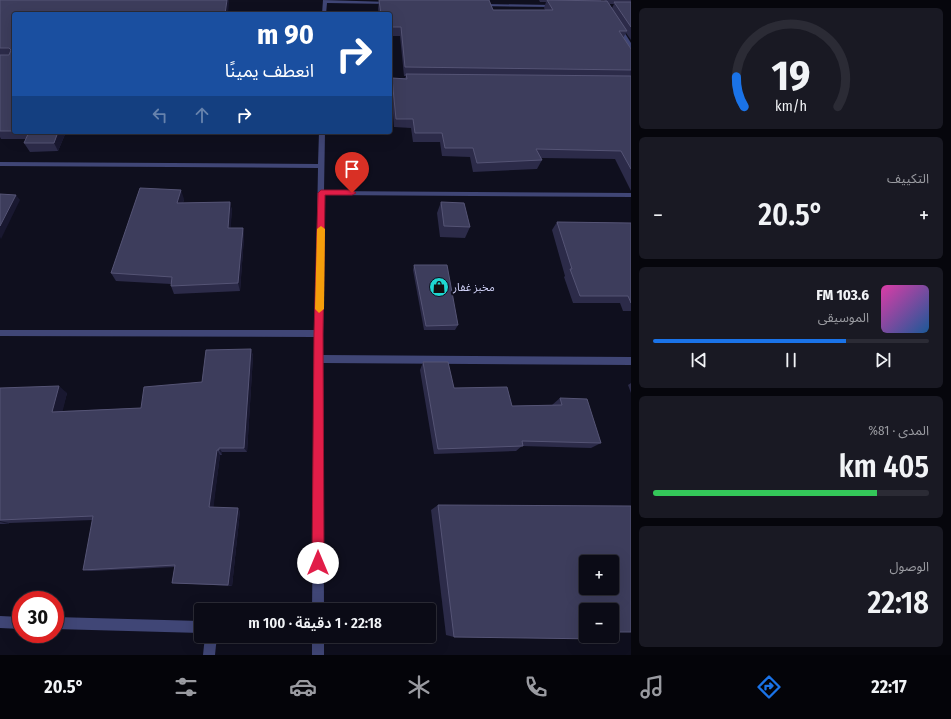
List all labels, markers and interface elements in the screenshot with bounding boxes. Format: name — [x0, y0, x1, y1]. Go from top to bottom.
text: 90 m — [257, 18, 314, 51]
icon: right — [328, 28, 380, 80]
text: 19 — [771, 51, 811, 101]
text: انعطف يمينًا — [225, 60, 314, 82]
text: km/h — [775, 97, 807, 114]
icon: left — [149, 104, 171, 126]
icon: ahead — [191, 104, 213, 126]
icon: right — [233, 104, 255, 126]
pin — [335, 152, 369, 193]
icon: arrive — [341, 158, 363, 180]
text: التكييف — [887, 171, 929, 186]
text: 20.5° — [758, 197, 824, 233]
text: − — [653, 202, 663, 229]
text: + — [919, 202, 929, 229]
shop icon: مخبز غفار — [428, 276, 450, 298]
place label: مخبز غفار — [452, 281, 495, 294]
text: 103.6 FM — [816, 286, 869, 304]
text: الموسيقى — [818, 310, 869, 325]
icon: previous — [688, 349, 710, 371]
icon: pause — [780, 349, 802, 371]
icon: next — [872, 349, 894, 371]
text: المدى · 81% — [868, 423, 929, 438]
text: 405 km — [839, 449, 929, 485]
position arrow — [297, 542, 339, 584]
map controls — [579, 555, 619, 643]
button: + — [579, 555, 619, 595]
text: الوصول — [889, 559, 929, 574]
text: 22:18 — [868, 585, 929, 621]
speed limit sign: 30 — [12, 591, 64, 643]
button: − — [579, 603, 619, 643]
text: 22:18 · 1 دقيقة · 100 m — [248, 614, 382, 632]
icon: filters — [172, 673, 200, 701]
icon: car — [289, 673, 317, 701]
icon: climate — [405, 673, 433, 701]
icon: phone — [522, 673, 550, 701]
icon: music — [638, 673, 666, 701]
icon: directions — [755, 673, 783, 701]
text: 20.5° — [44, 676, 84, 698]
text: 22:17 — [871, 676, 907, 698]

